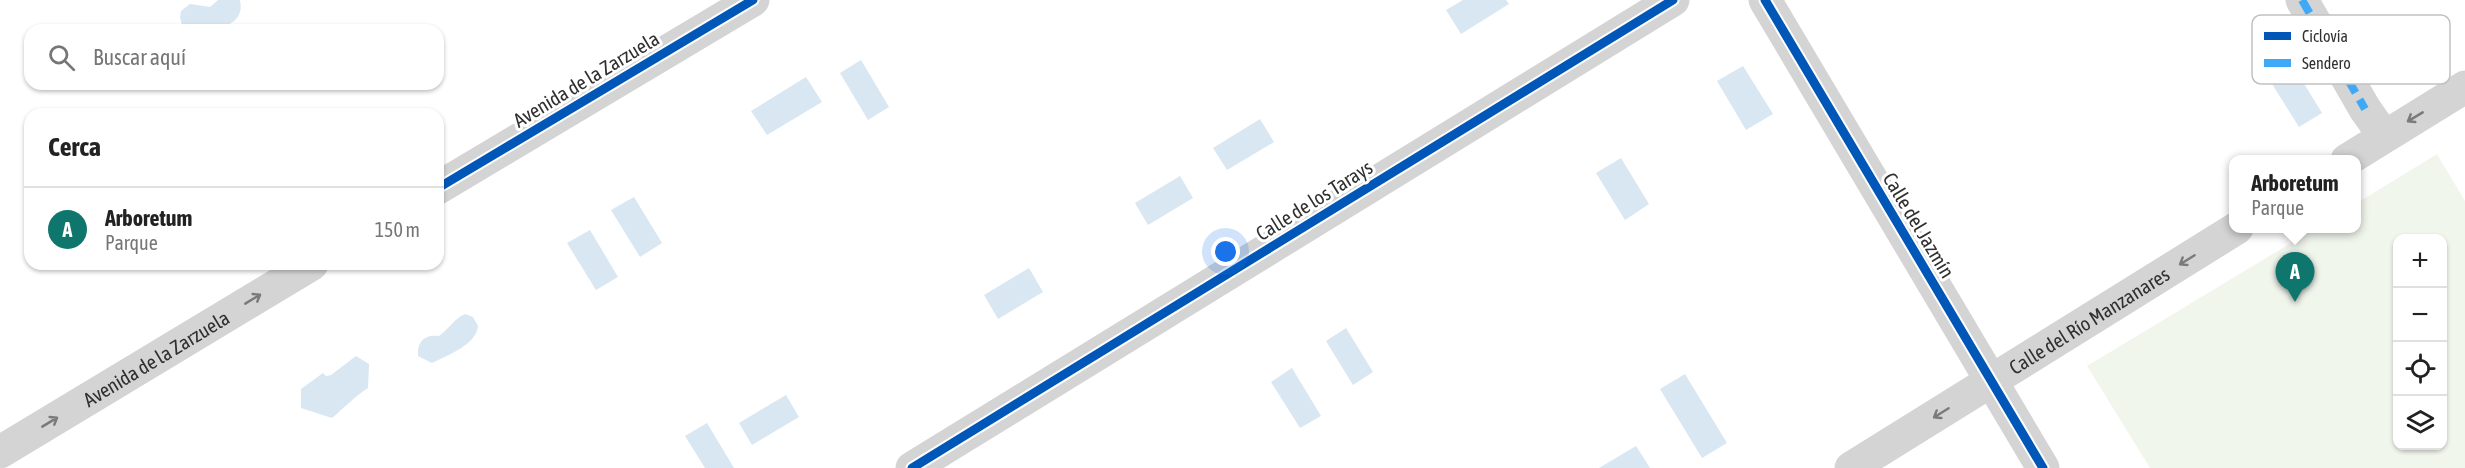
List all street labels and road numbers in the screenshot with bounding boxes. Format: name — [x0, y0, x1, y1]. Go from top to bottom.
street label: Avenida de la Zarzuela — [509, 26, 663, 132]
street label: Calle de los Tarays — [1252, 155, 1376, 245]
street label: Calle del Jazmín — [1879, 168, 1959, 282]
street label: Calle del Río Manzanares — [2005, 262, 2173, 378]
street label: Avenida de la Zarzuela — [79, 305, 233, 411]

